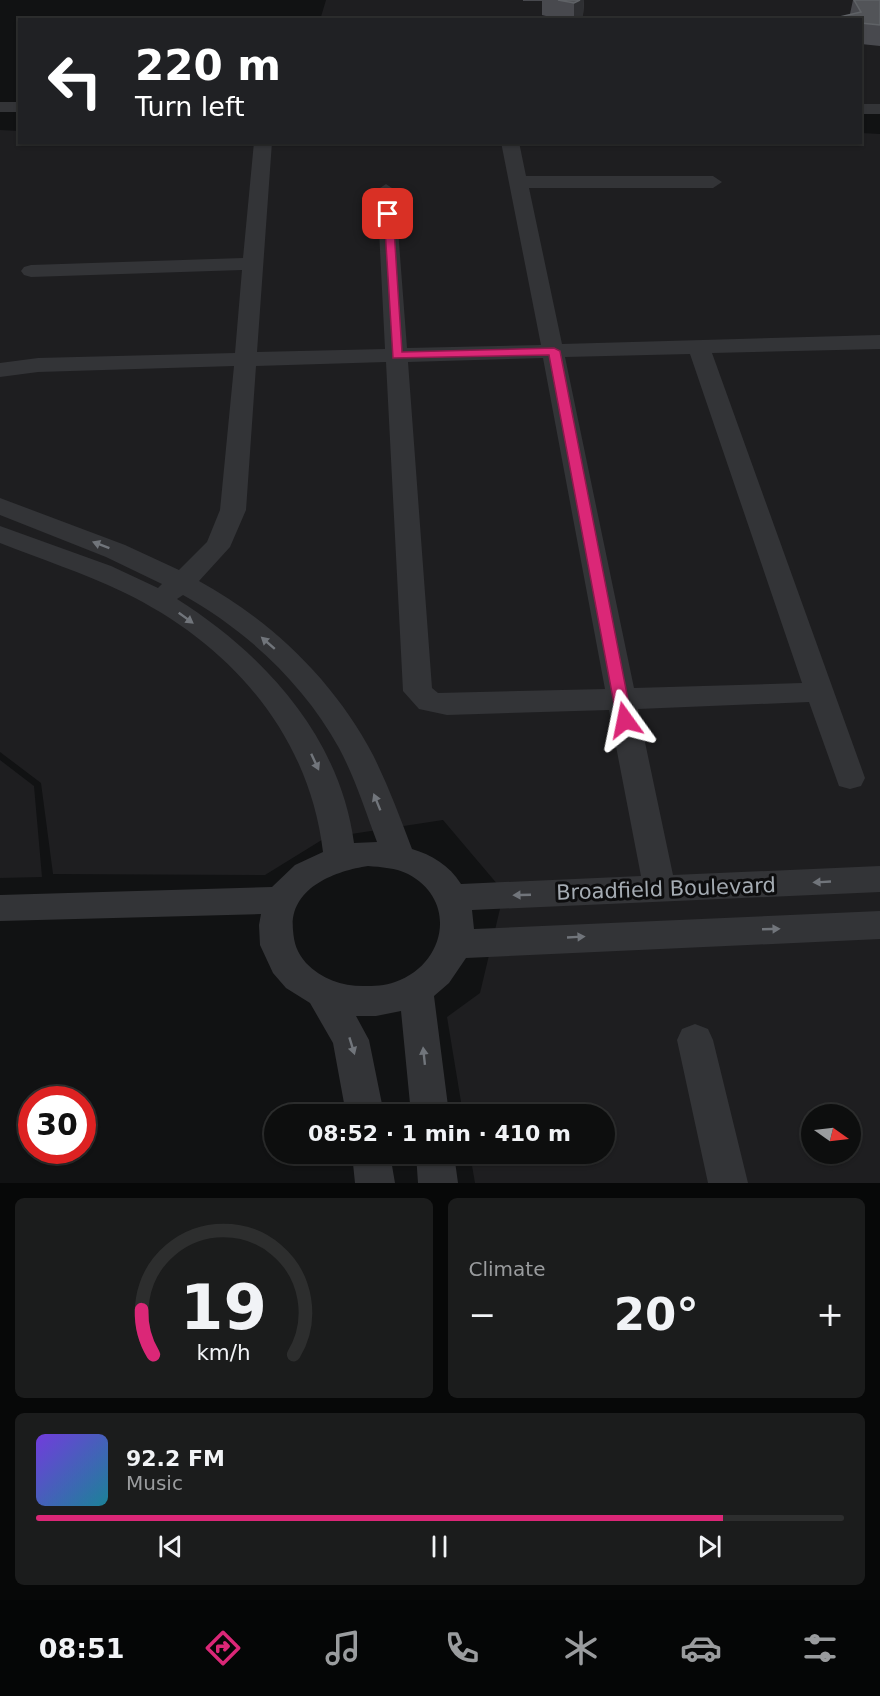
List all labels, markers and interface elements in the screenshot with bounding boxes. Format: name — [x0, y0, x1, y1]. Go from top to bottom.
text: 220 m — [135, 41, 281, 90]
icon: left — [36, 42, 114, 120]
text: Turn left — [135, 91, 245, 122]
pin — [362, 188, 413, 239]
icon: arrive — [371, 197, 404, 230]
one-way arrow — [92, 540, 110, 549]
one-way arrow — [178, 612, 194, 624]
one-way arrow — [261, 637, 276, 650]
position arrow — [593, 688, 657, 752]
one-way arrow — [310, 754, 319, 771]
one-way arrow — [372, 793, 382, 811]
street label: Broadfield Boulevard — [556, 873, 776, 905]
one-way arrow — [812, 878, 831, 887]
one-way arrow — [512, 891, 531, 900]
one-way arrow — [761, 924, 780, 933]
one-way arrow — [567, 933, 586, 942]
one-way arrow — [348, 1037, 357, 1055]
one-way arrow — [419, 1047, 429, 1066]
speed limit sign: 30 — [18, 1086, 96, 1164]
north arrow — [801, 1104, 861, 1164]
map controls — [801, 1104, 861, 1164]
text: 08:52 · 1 min · 410 m — [308, 1121, 571, 1146]
text: Climate — [469, 1257, 545, 1281]
text: 19 — [180, 1271, 267, 1344]
text: 20° — [614, 1288, 699, 1341]
text: − — [469, 1295, 496, 1334]
text: + — [816, 1295, 844, 1334]
text: km/h — [197, 1340, 251, 1365]
text: 92.2 FM — [126, 1446, 225, 1471]
text: Music — [126, 1471, 183, 1495]
icon: previous — [154, 1530, 187, 1563]
icon: pause — [423, 1530, 456, 1563]
icon: next — [693, 1530, 726, 1563]
icon: directions — [202, 1627, 244, 1669]
icon: music — [322, 1627, 364, 1669]
icon: phone — [441, 1627, 483, 1669]
icon: climate — [560, 1627, 602, 1669]
icon: car — [680, 1627, 722, 1669]
icon: filters — [799, 1627, 841, 1669]
text: 08:51 — [39, 1633, 125, 1664]

